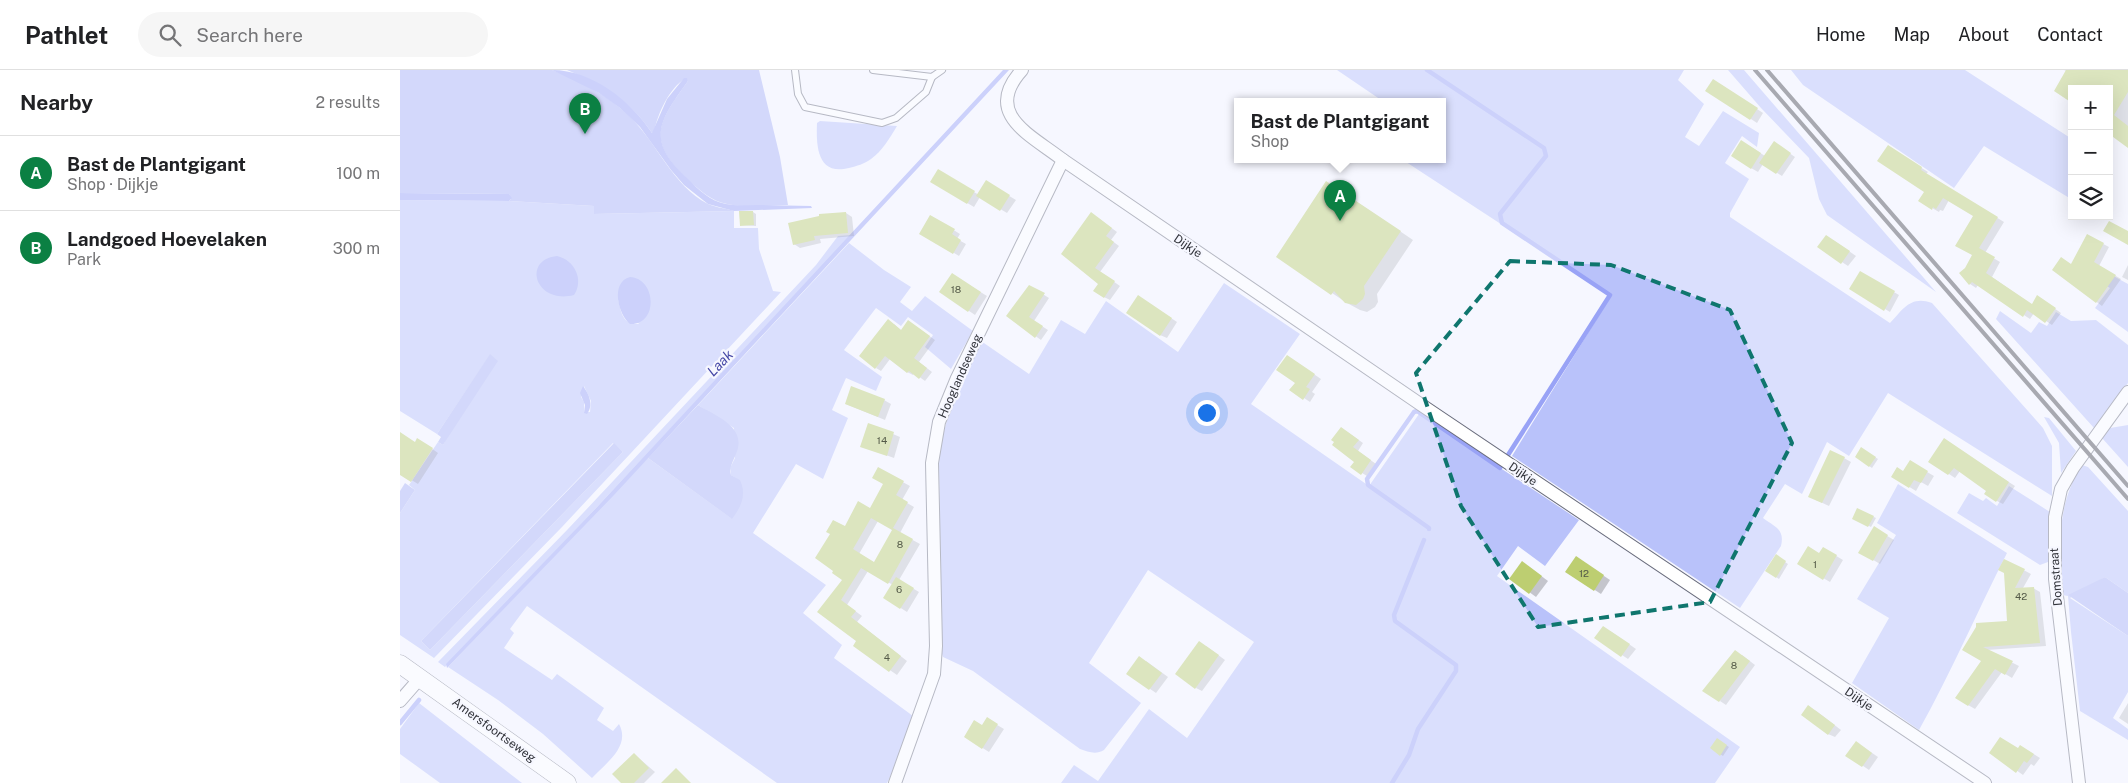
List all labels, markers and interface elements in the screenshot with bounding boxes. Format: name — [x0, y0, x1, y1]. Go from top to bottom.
search box — [138, 12, 488, 57]
text: Pathlet — [25, 21, 108, 49]
icon: search — [156, 21, 184, 49]
text: Search here — [196, 24, 303, 46]
text: Home — [1816, 24, 1866, 45]
text: Map — [1894, 24, 1930, 45]
text: About — [1958, 24, 2009, 45]
text: Contact — [2037, 24, 2103, 45]
map controls — [2068, 85, 2113, 220]
button: + — [2068, 85, 2113, 130]
text: Nearby — [20, 90, 93, 115]
text: 2 results — [315, 93, 380, 112]
pin: B — [569, 93, 601, 134]
popup — [1234, 98, 1446, 163]
text: Bast de Plantgigant — [1251, 110, 1429, 132]
button: − — [2068, 130, 2113, 175]
text: Shop — [1251, 132, 1289, 151]
text: Bast de Plantgigant — [67, 153, 246, 175]
text: A — [30, 164, 42, 183]
text: 100 m — [336, 164, 380, 183]
text: Shop · Dijkje — [67, 175, 158, 194]
button: layers — [2068, 175, 2113, 220]
pin: A — [1324, 180, 1356, 221]
text: Landgoed Hoevelaken — [67, 228, 267, 250]
street label: Dijkje — [1171, 231, 1205, 261]
text: B — [31, 239, 41, 258]
text: 300 m — [333, 239, 380, 258]
text: Park — [67, 250, 101, 269]
house number: 18 — [951, 283, 961, 295]
street label: Hooglandseweg — [935, 332, 985, 420]
water label: Laak — [704, 346, 736, 379]
your location — [1194, 400, 1220, 426]
house number: 14 — [877, 434, 887, 446]
street label: Dijkje — [1506, 459, 1540, 489]
house number: 8 — [897, 538, 903, 550]
street label: Domstraat — [2047, 547, 2065, 607]
house number: 1 — [1813, 558, 1817, 570]
house number: 12 — [1579, 567, 1589, 579]
house number: 6 — [896, 583, 902, 595]
house number: 42 — [2015, 590, 2027, 602]
house number: 4 — [884, 651, 890, 663]
house number: 8 — [1731, 659, 1737, 671]
street label: Dijkje — [1842, 684, 1876, 714]
street label: Amersfoortseweg — [449, 695, 539, 765]

